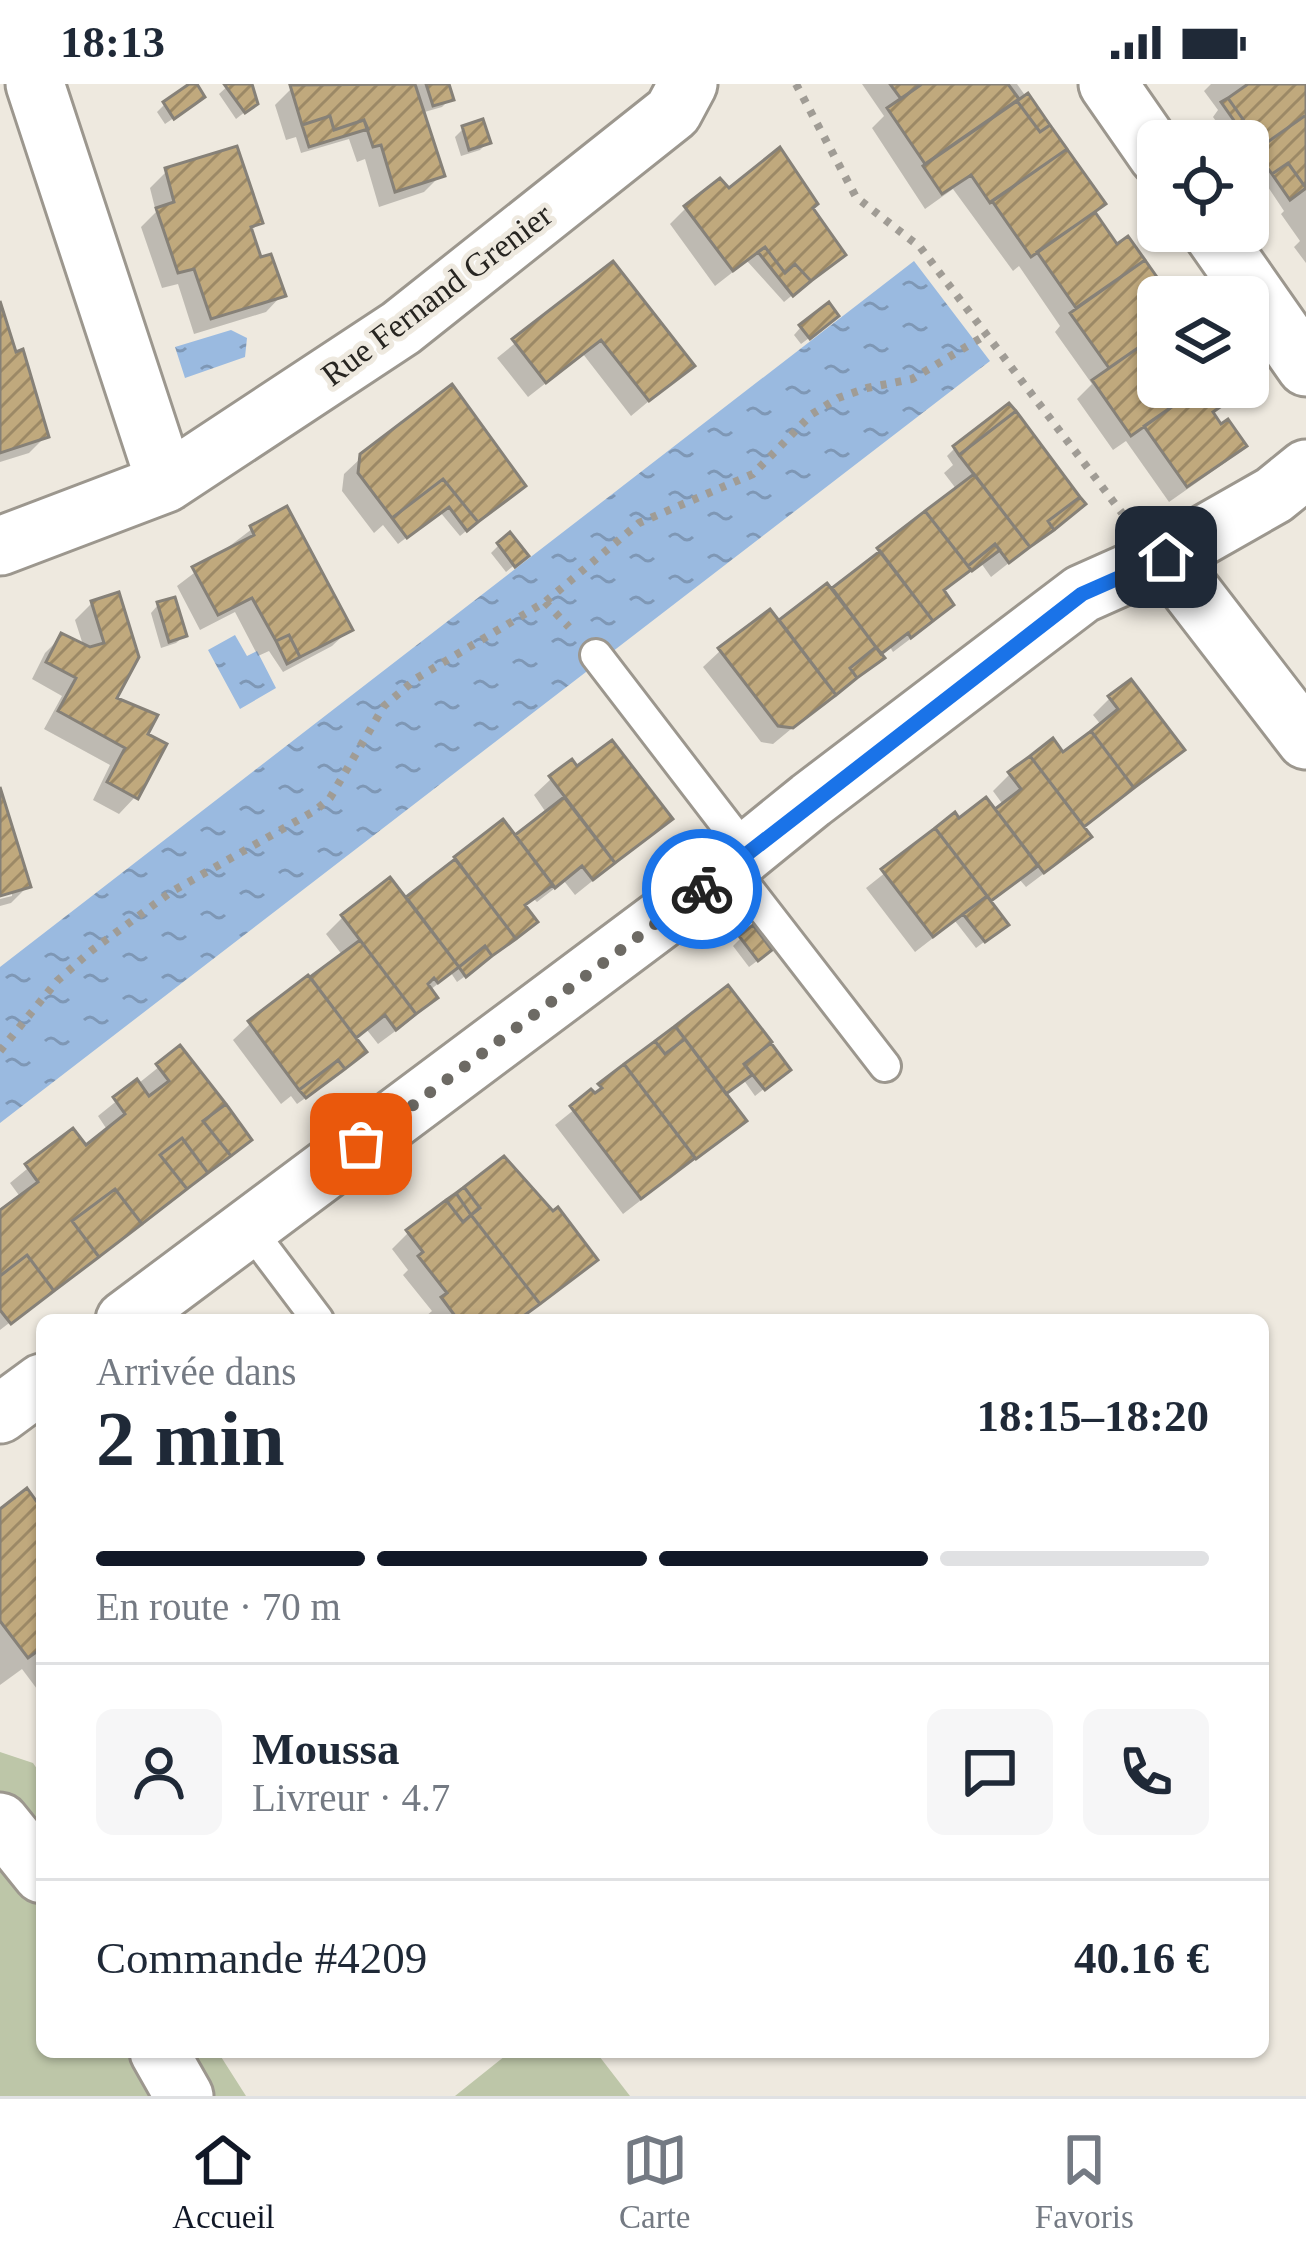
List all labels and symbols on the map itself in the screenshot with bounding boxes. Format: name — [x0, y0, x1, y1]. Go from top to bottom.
street label: Rue Fernand Grenier — [315, 197, 559, 393]
pin — [1115, 506, 1217, 608]
courier — [642, 829, 762, 949]
pin — [310, 1093, 412, 1195]

